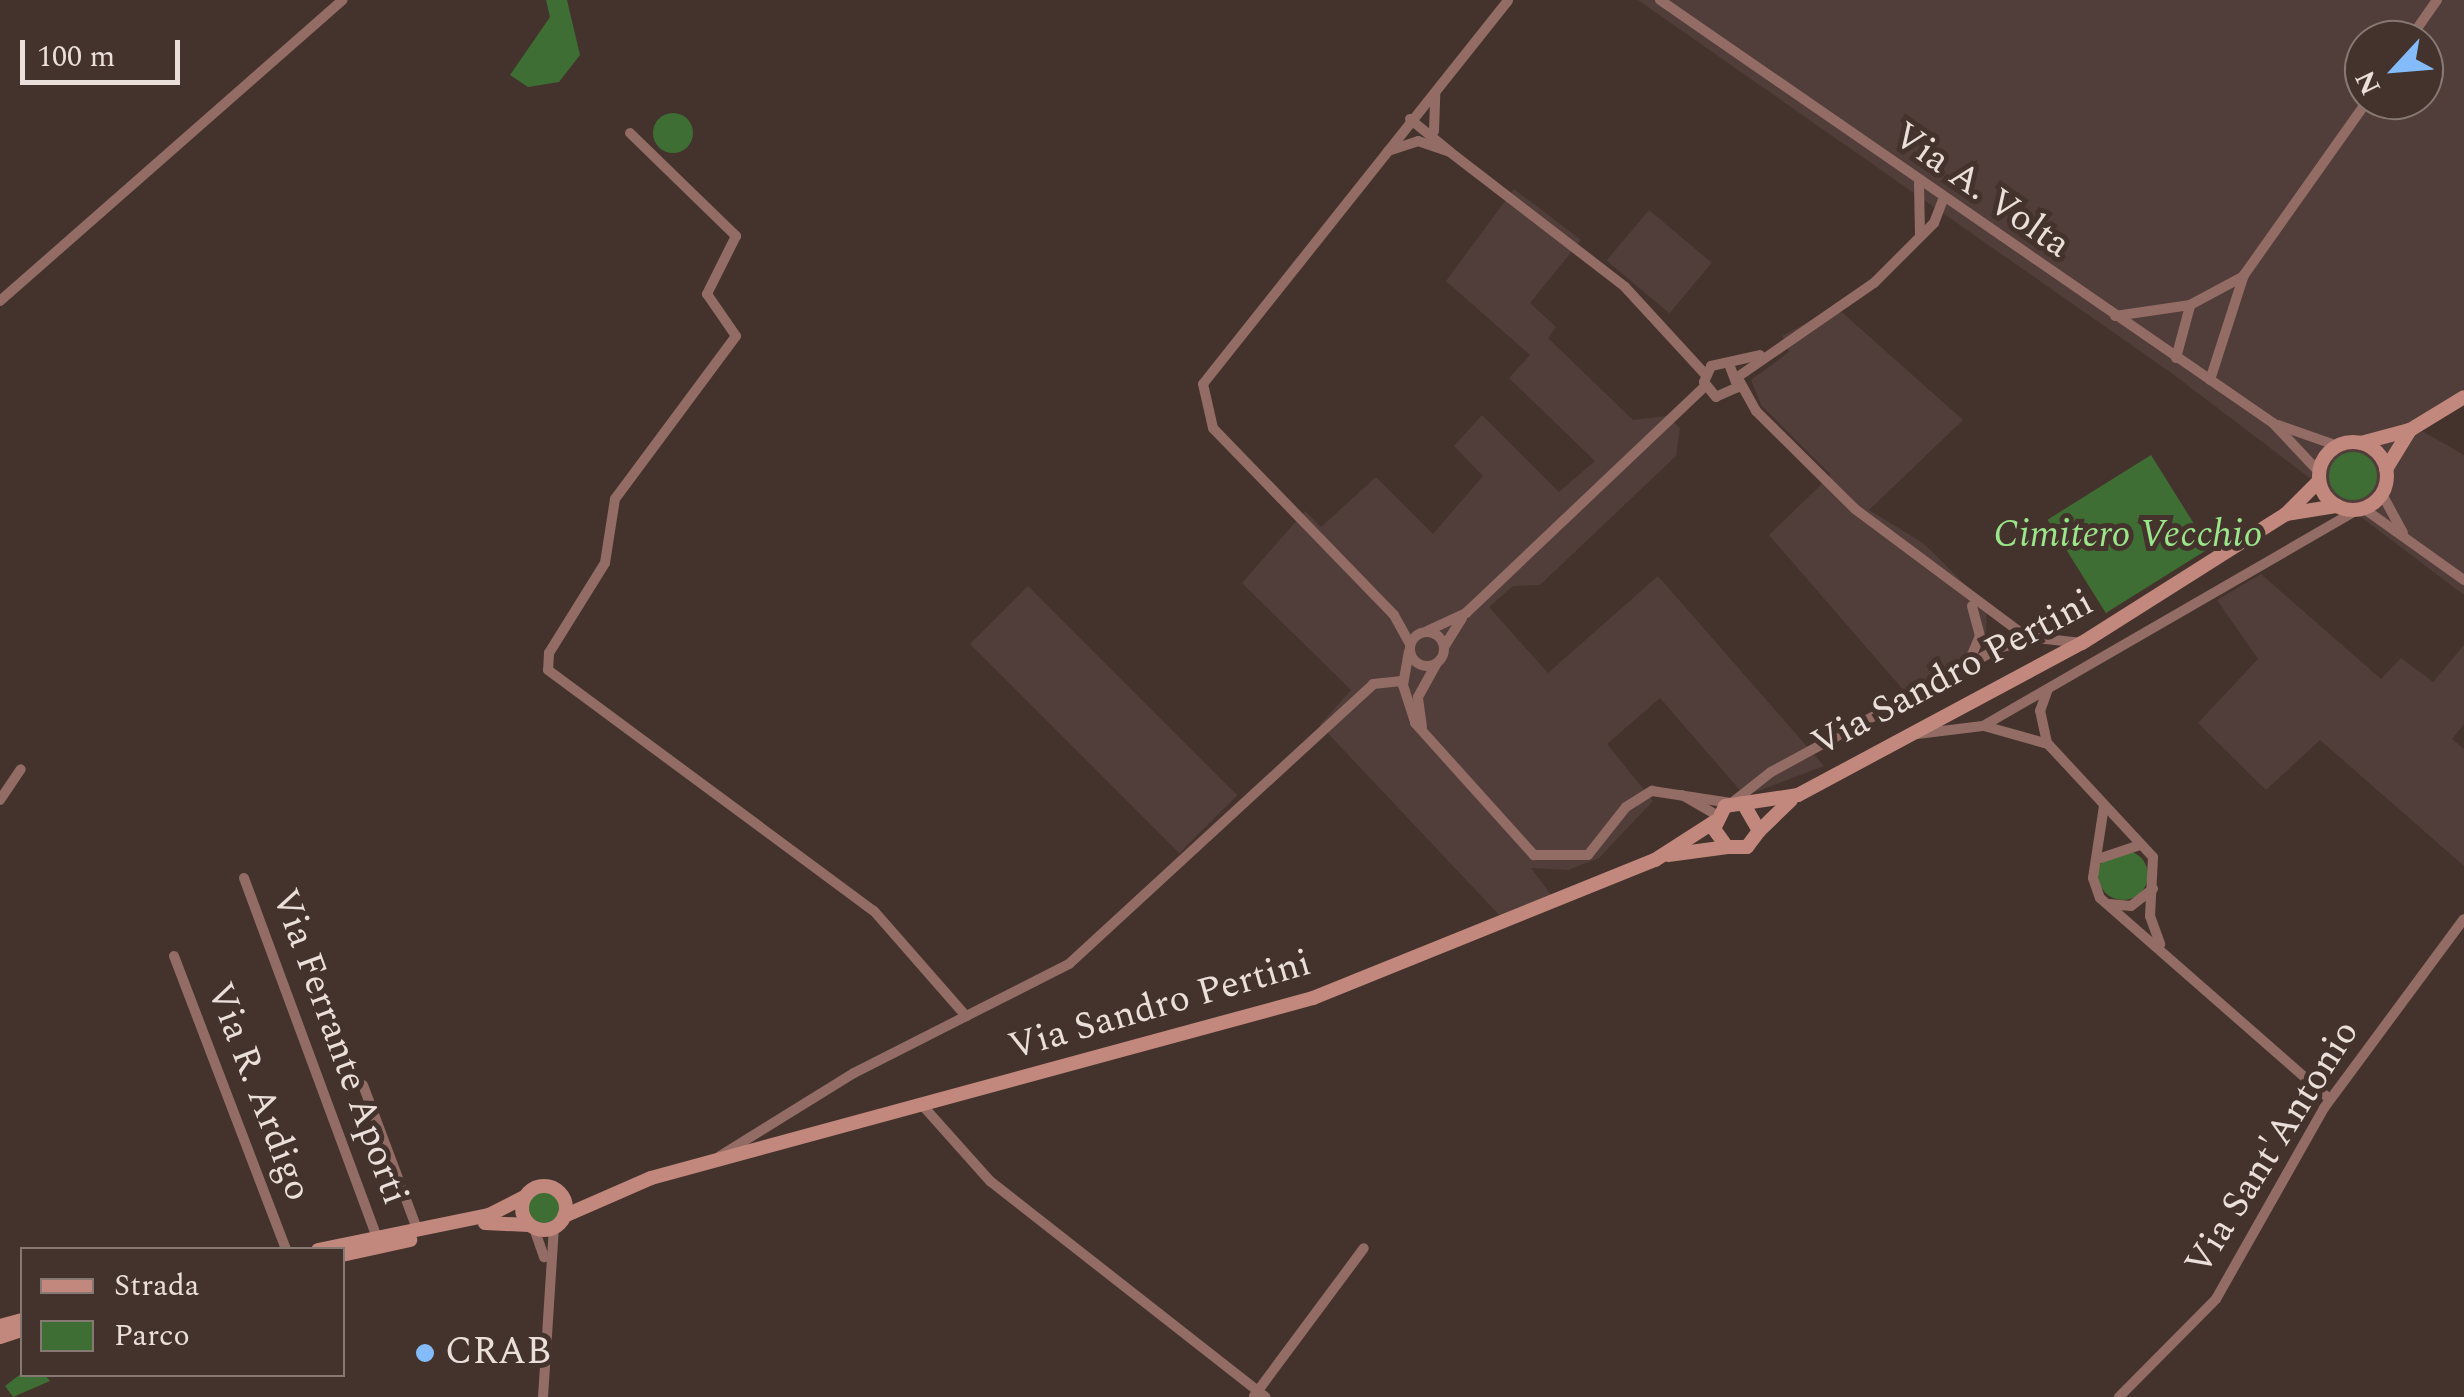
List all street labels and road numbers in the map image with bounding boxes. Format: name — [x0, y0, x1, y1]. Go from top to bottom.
street label: Via A. Volta — [1884, 113, 2078, 269]
street label: Via Sandro Pertini — [1804, 581, 2102, 767]
street label: Via Ferrante Aporti — [261, 883, 417, 1211]
street label: Via Sandro Pertini — [1004, 941, 1316, 1071]
street label: Via R. Ardigo — [196, 977, 320, 1207]
street label: Via Sant'Antonio — [2176, 1012, 2370, 1284]

